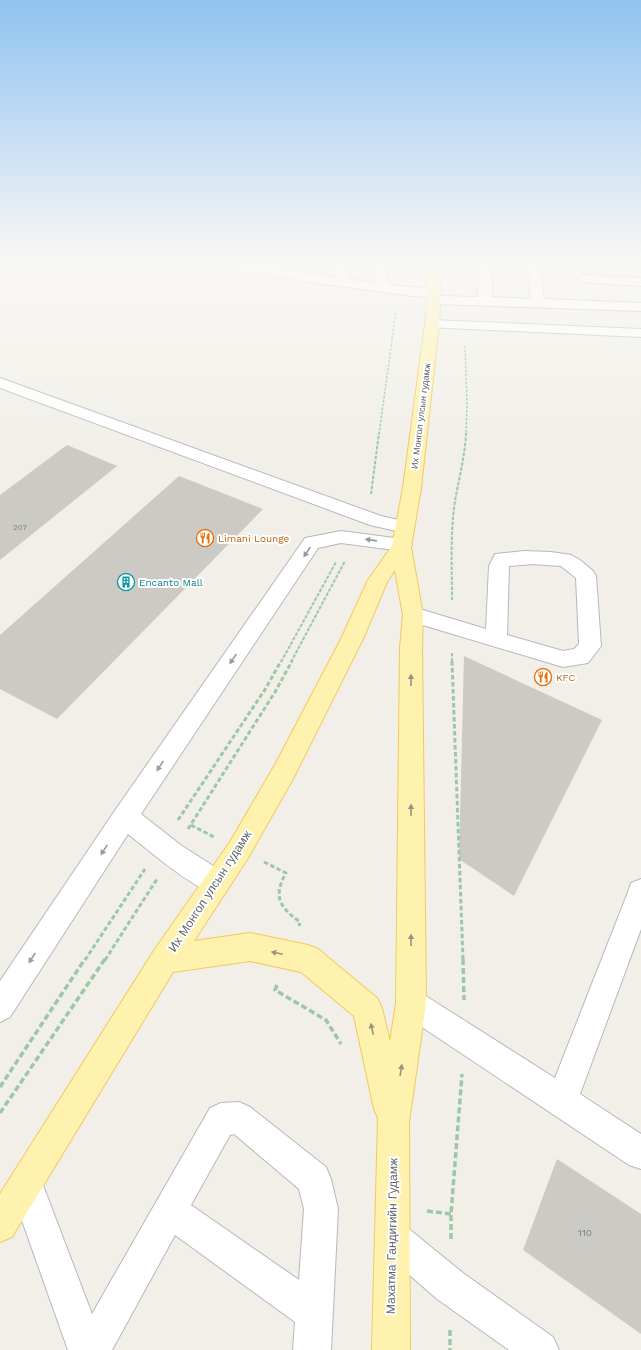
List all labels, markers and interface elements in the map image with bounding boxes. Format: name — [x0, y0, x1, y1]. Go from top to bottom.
street label: Их Монгол улсын гудамж — [410, 363, 432, 469]
house number: 207 — [13, 523, 27, 532]
restaurant icon: Limani Lounge — [195, 528, 215, 548]
place label: Limani Lounge — [218, 533, 290, 544]
one-way arrow — [365, 537, 377, 543]
one-way arrow — [303, 547, 311, 557]
building icon: Encanto Mall — [116, 572, 136, 592]
place label: Encanto Mall — [139, 577, 203, 588]
one-way arrow — [229, 654, 237, 664]
restaurant icon: KFC — [533, 667, 553, 687]
place label: KFC — [556, 672, 576, 683]
one-way arrow — [408, 673, 414, 686]
one-way arrow — [156, 761, 164, 772]
one-way arrow — [408, 803, 414, 816]
street label: Их Монгол улсын гудамж — [166, 828, 254, 954]
one-way arrow — [100, 845, 108, 855]
one-way arrow — [408, 933, 414, 946]
one-way arrow — [271, 950, 283, 956]
one-way arrow — [28, 953, 36, 963]
one-way arrow — [368, 1023, 374, 1036]
one-way arrow — [398, 1063, 404, 1076]
street label: Махатма Гандигийн Гудамж — [384, 1158, 400, 1314]
house number: 110 — [578, 1227, 592, 1238]

